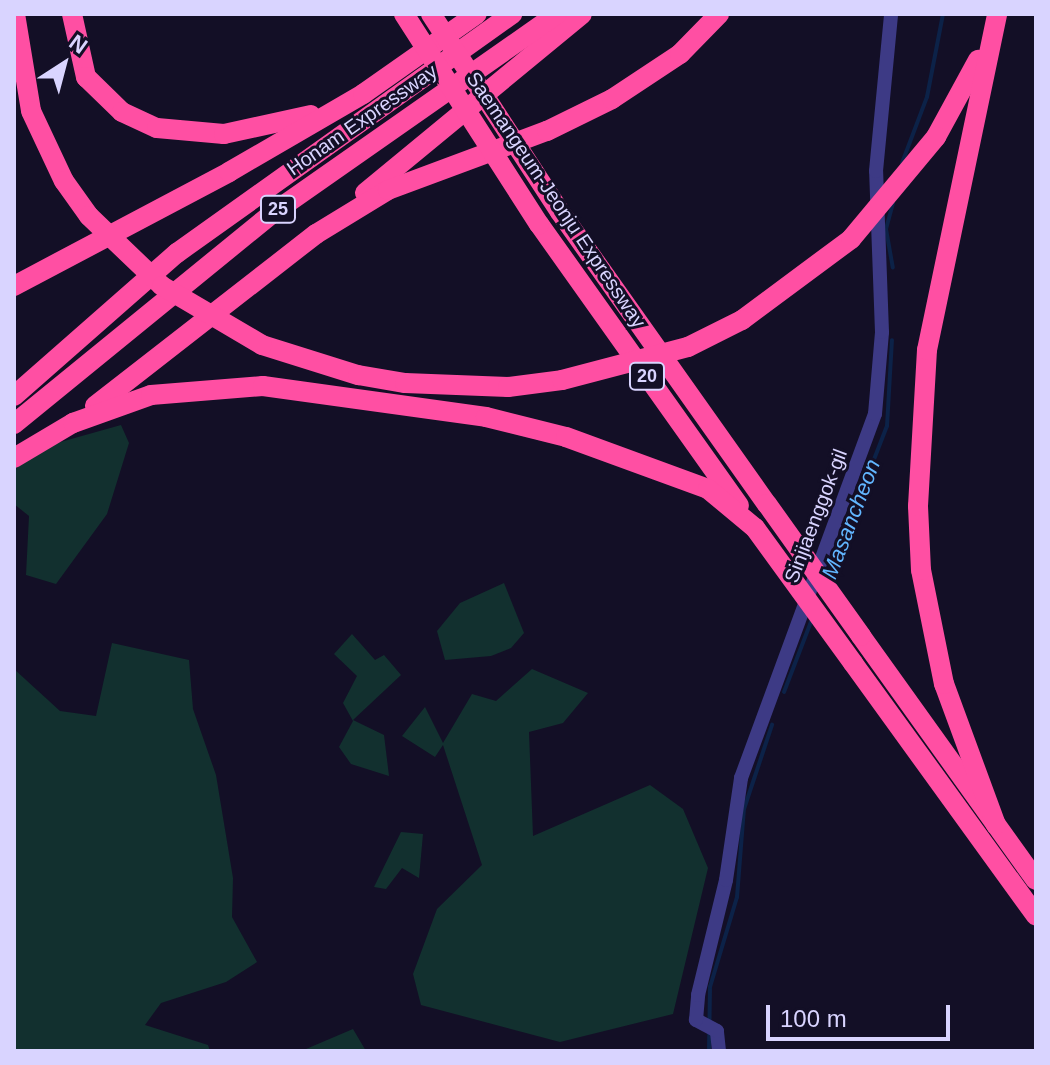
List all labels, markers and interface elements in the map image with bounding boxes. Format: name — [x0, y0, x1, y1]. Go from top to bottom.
north arrow — [24, 24, 104, 104]
text: N — [65, 29, 92, 59]
street label: Honam Expressway — [282, 59, 442, 181]
street label: Saemangeum-Jeonju Expressway — [461, 67, 651, 333]
road number: 25 — [258, 195, 298, 223]
road number: 20 — [627, 362, 667, 390]
street label: Sinjiaenggok-gil — [779, 446, 853, 586]
water label: Masancheon — [816, 455, 886, 583]
scale bar — [770, 989, 954, 1039]
text: 100 m — [780, 1005, 847, 1032]

